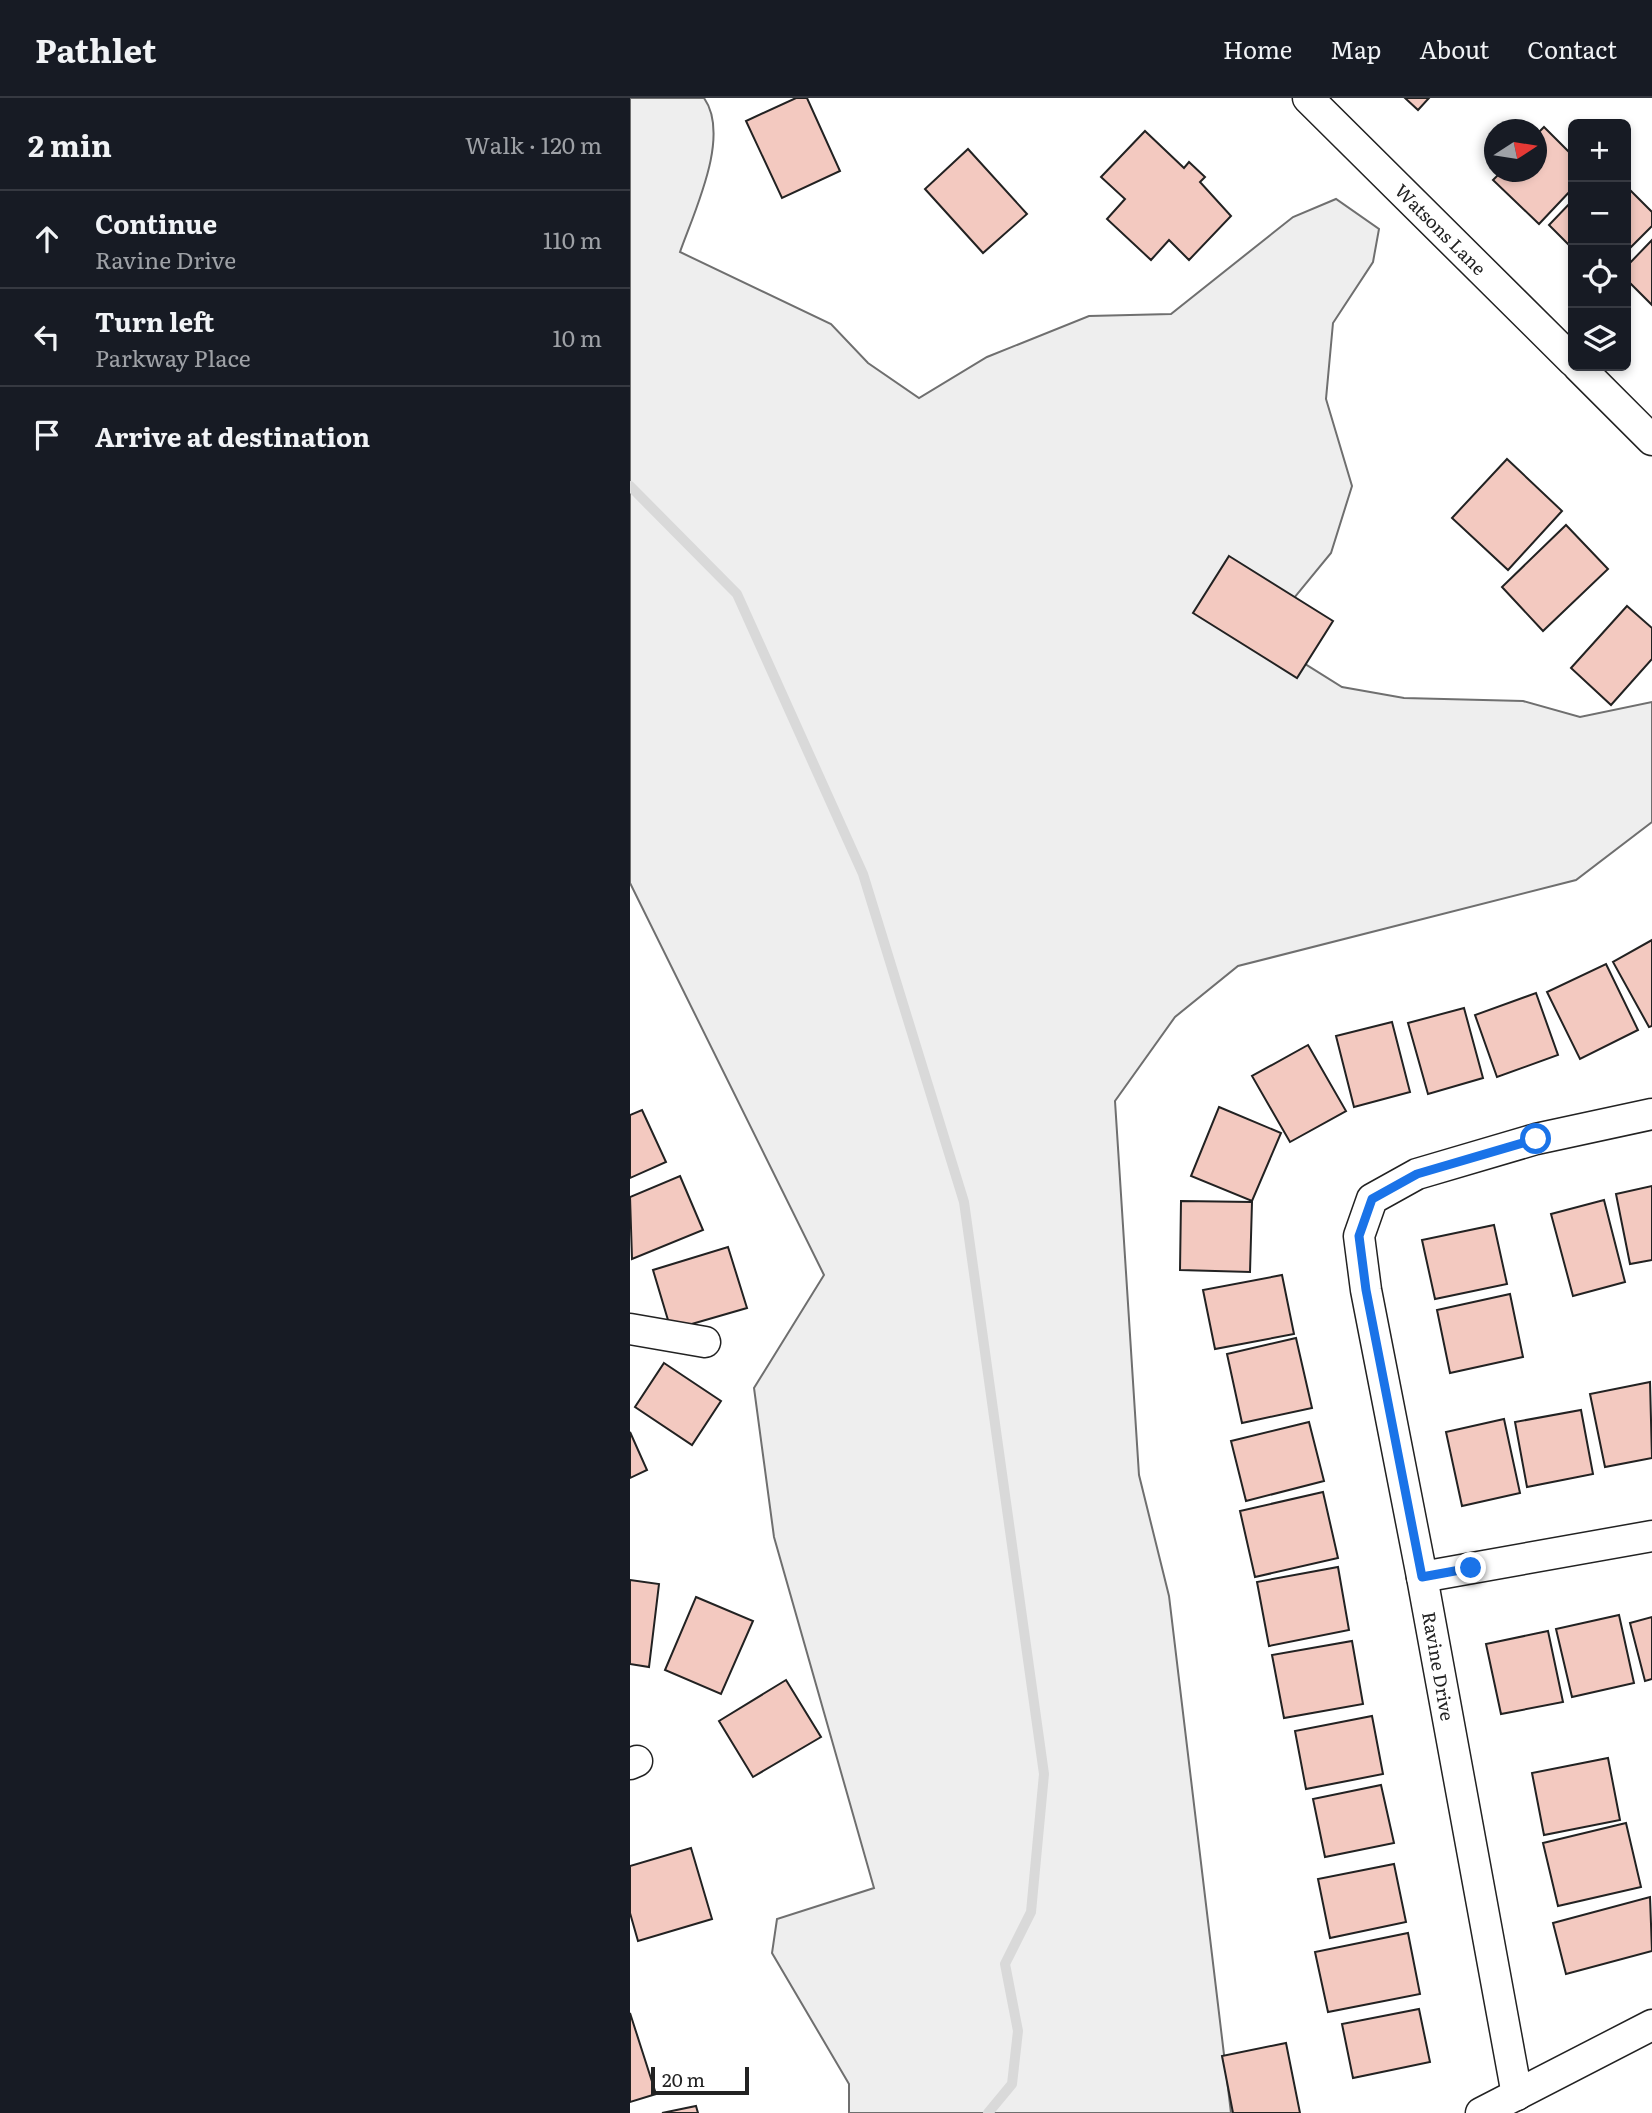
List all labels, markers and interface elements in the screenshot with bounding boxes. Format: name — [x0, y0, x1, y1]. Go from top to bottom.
text: Pathlet — [35, 24, 156, 73]
text: Home — [1223, 31, 1292, 66]
text: Map — [1330, 31, 1381, 66]
text: About — [1419, 31, 1489, 66]
text: Contact — [1527, 31, 1617, 66]
north arrow — [1484, 119, 1547, 182]
map controls — [1568, 119, 1631, 371]
button: + — [1568, 119, 1631, 182]
text: 2 min — [28, 122, 112, 166]
text: Walk · 120 m — [465, 127, 602, 161]
street label: Watsons Lane — [1389, 177, 1493, 281]
button: − — [1568, 182, 1631, 245]
text: Continue — [95, 203, 217, 242]
icon: ahead — [28, 220, 66, 258]
text: 110 m — [543, 222, 602, 256]
text: Ravine Drive — [95, 242, 236, 276]
button: locate — [1568, 245, 1631, 308]
text: Turn left — [95, 301, 214, 340]
button: layers — [1568, 308, 1631, 371]
icon: left — [28, 318, 66, 356]
text: 10 m — [552, 320, 602, 354]
text: Parkway Place — [95, 340, 251, 374]
icon: arrive — [28, 416, 66, 454]
text: Arrive at destination — [95, 416, 370, 455]
route start — [1520, 1123, 1551, 1154]
route end — [1455, 1552, 1486, 1583]
street label: Ravine Drive — [1416, 1609, 1462, 1723]
scale bar — [651, 2064, 749, 2096]
text: 20 m — [662, 2065, 705, 2093]

